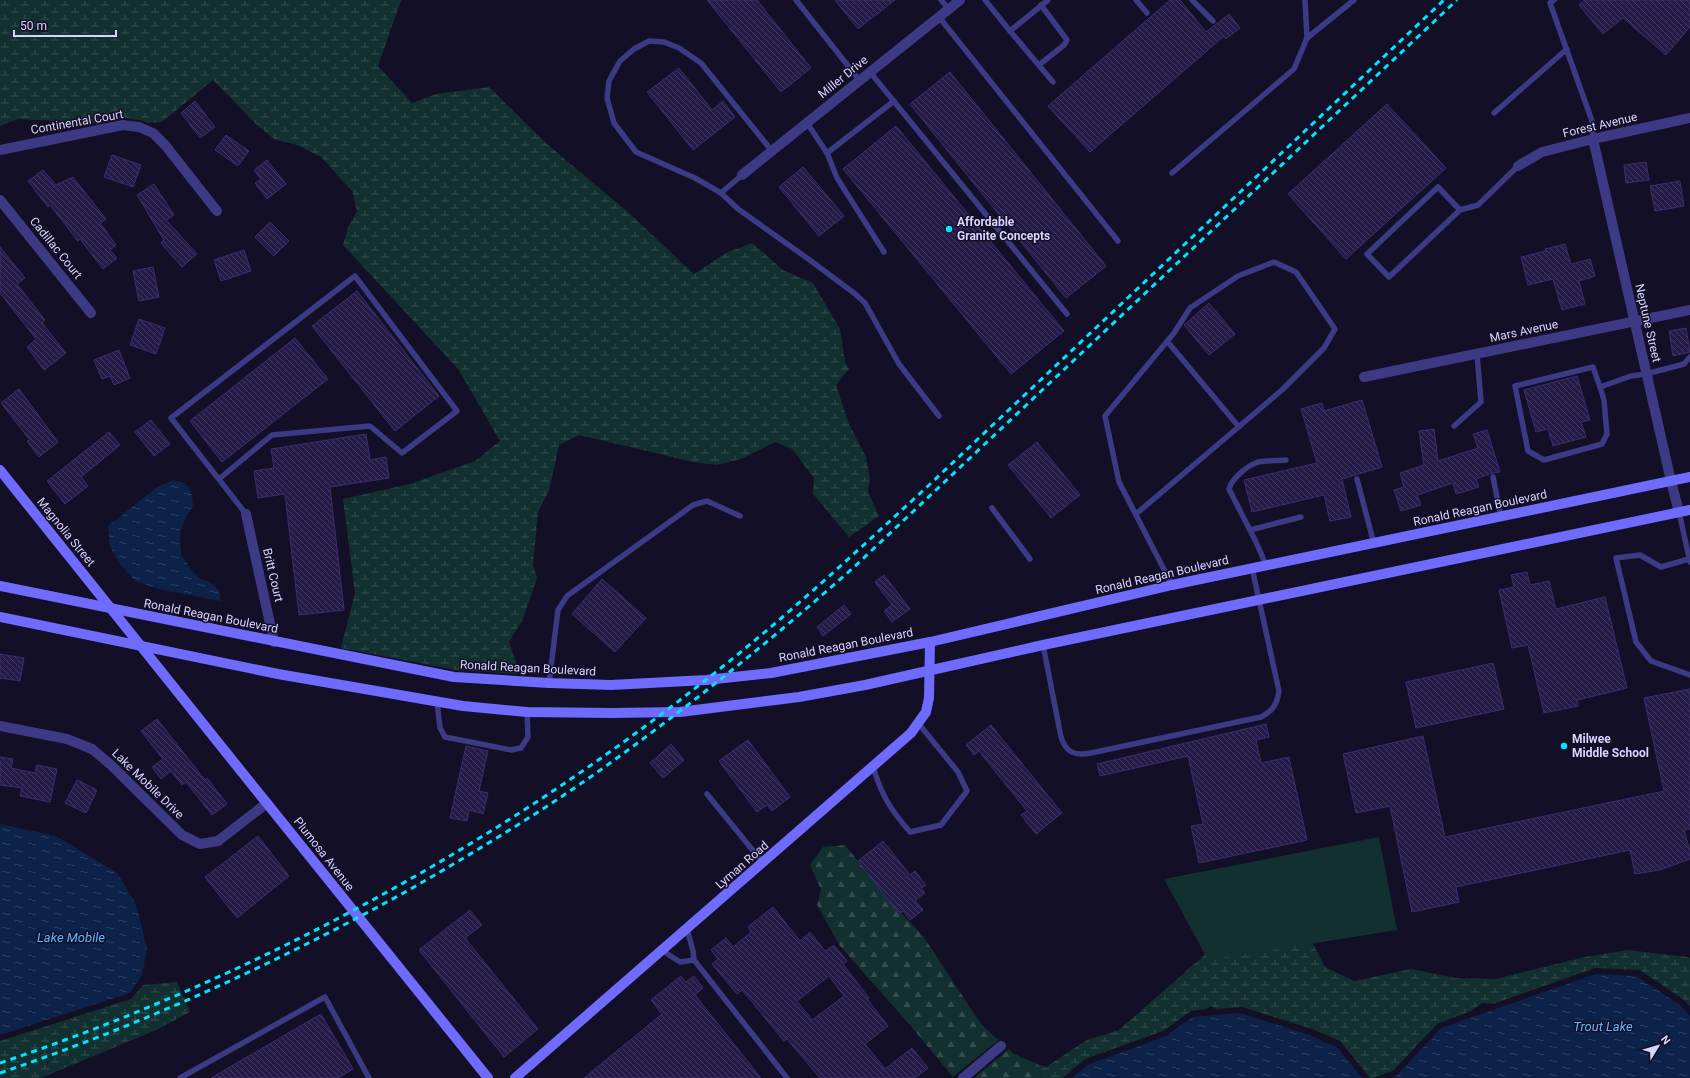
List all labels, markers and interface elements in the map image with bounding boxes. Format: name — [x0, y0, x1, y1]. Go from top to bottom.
scale bar — [14, 12, 116, 38]
text: 50 m — [20, 19, 47, 33]
street label: Miller Drive — [815, 53, 871, 101]
street label: Continental Court — [30, 107, 124, 137]
street label: Forest Avenue — [1561, 110, 1639, 140]
street label: Cadillac Court — [27, 214, 85, 282]
place label: Affordable Granite Concepts — [957, 215, 1050, 243]
marker: Affordable Granite Concepts — [944, 224, 954, 234]
street label: Neptune Street — [1632, 283, 1664, 364]
street label: Mars Avenue — [1489, 317, 1559, 345]
street label: Ronald Reagan Boulevard — [1412, 487, 1548, 529]
street label: Magnolia Street — [34, 495, 98, 569]
street label: Britt Court — [260, 547, 286, 603]
street label: Ronald Reagan Boulevard — [1094, 553, 1230, 597]
street label: Ronald Reagan Boulevard — [143, 596, 279, 636]
street label: Ronald Reagan Boulevard — [778, 625, 914, 665]
street label: Ronald Reagan Boulevard — [460, 657, 596, 679]
place label: Milwee Middle School — [1572, 732, 1649, 760]
marker: Milwee Middle School — [1559, 741, 1569, 751]
street label: Lake Mobile Drive — [109, 746, 187, 822]
street label: Plumosa Avenue — [291, 814, 357, 894]
street label: Lyman Road — [713, 838, 771, 892]
water label: Lake Mobile — [37, 930, 105, 945]
water label: Trout Lake — [1573, 1019, 1633, 1034]
north arrow — [1638, 1026, 1678, 1066]
text: N — [1658, 1033, 1673, 1047]

